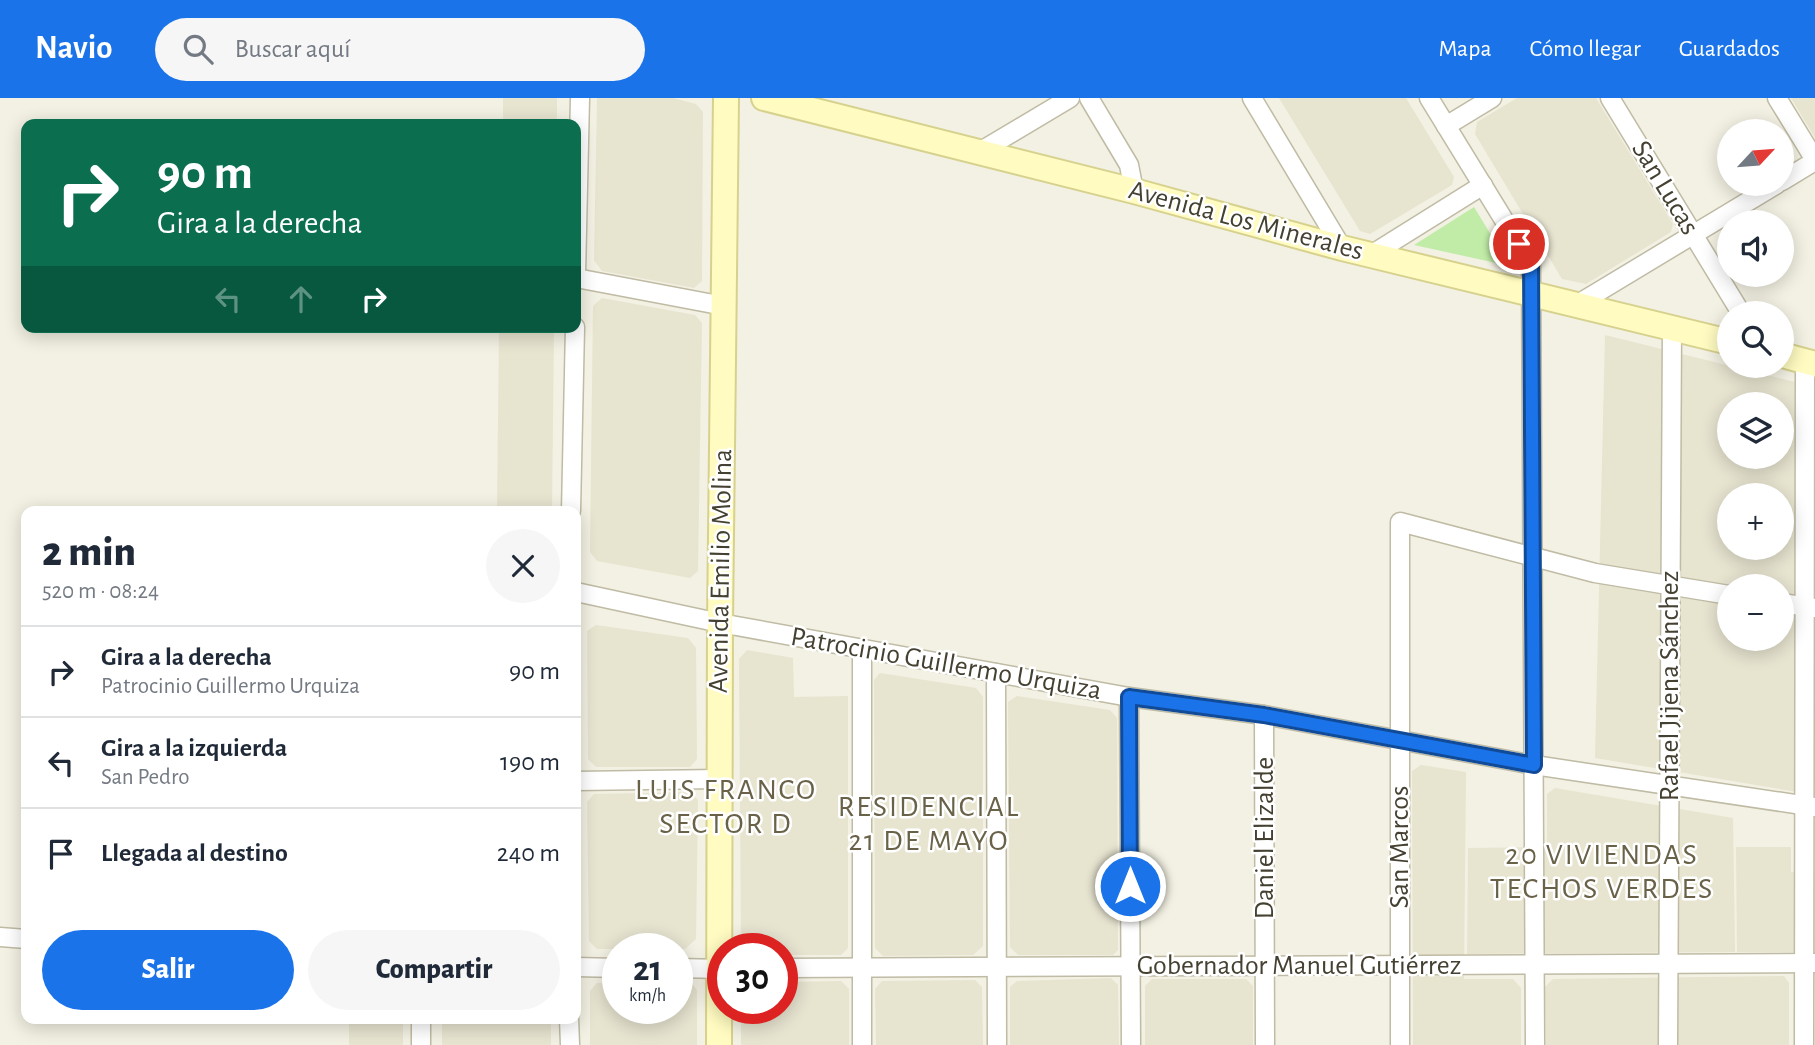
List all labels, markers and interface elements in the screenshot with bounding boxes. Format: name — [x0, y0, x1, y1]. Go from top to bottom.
search box — [155, 18, 645, 81]
icon: search — [179, 30, 217, 68]
text: Navio — [35, 32, 113, 65]
text: Buscar aquí — [235, 36, 351, 62]
text: Mapa — [1438, 37, 1492, 61]
text: Cómo llegar — [1530, 37, 1641, 61]
text: Guardados — [1679, 37, 1780, 61]
north arrow — [1717, 119, 1794, 196]
map controls — [1717, 119, 1794, 651]
street label: San Lucas — [1626, 136, 1704, 240]
icon: right — [42, 147, 133, 238]
text: 90 m — [157, 149, 253, 198]
street label: Avenida Los Minerales — [1126, 176, 1366, 266]
text: Gira a la derecha — [157, 207, 362, 239]
button: sound — [1717, 210, 1794, 287]
pin — [1489, 214, 1549, 274]
icon: arrive — [1500, 225, 1538, 263]
icon: left — [209, 280, 247, 318]
icon: ahead — [282, 280, 320, 318]
icon: right — [355, 280, 393, 318]
button: search — [1717, 301, 1794, 378]
button: layers — [1717, 392, 1794, 469]
street label: Avenida Emilio Molina — [705, 449, 737, 693]
button: + — [1717, 483, 1794, 560]
button: close — [486, 529, 560, 603]
text: 2 min — [42, 531, 136, 573]
street label: Rafael Jijena Sánchez — [1656, 571, 1684, 801]
button: − — [1717, 574, 1794, 651]
text: 520 m · 08:24 — [42, 580, 159, 603]
street label: Patrocinio Guillermo Urquiza — [788, 623, 1104, 705]
text: Gira a la derecha — [101, 644, 272, 670]
icon: right — [42, 653, 80, 691]
text: 90 m — [509, 658, 560, 684]
text: Patrocinio Guillermo Urquiza — [101, 675, 360, 698]
text: Gira a la izquierda — [101, 735, 287, 761]
icon: left — [42, 744, 80, 782]
text: 190 m — [500, 749, 560, 775]
street label: Daniel Elizalde — [1251, 757, 1279, 919]
text: San Pedro — [101, 766, 190, 789]
district label: LUIS FRANCO SECTOR D — [635, 775, 817, 839]
street label: San Marcos — [1386, 786, 1414, 908]
district label: RESIDENCIAL 21 DE MAYO — [838, 792, 1020, 856]
icon: arrive — [42, 835, 80, 873]
text: Llegada al destino — [101, 840, 288, 866]
text: 240 m — [497, 840, 560, 866]
district label: 20 VIVIENDAS TECHOS VERDES — [1490, 840, 1714, 904]
position arrow — [1093, 849, 1167, 923]
button: Salir — [42, 930, 294, 1010]
button: Compartir — [308, 930, 560, 1010]
speed limit sign: 30 — [707, 933, 798, 1024]
text: 21 — [633, 952, 662, 987]
street label: Gobernador Manuel Gutiérrez — [1137, 952, 1461, 980]
text: km/h — [629, 987, 666, 1005]

